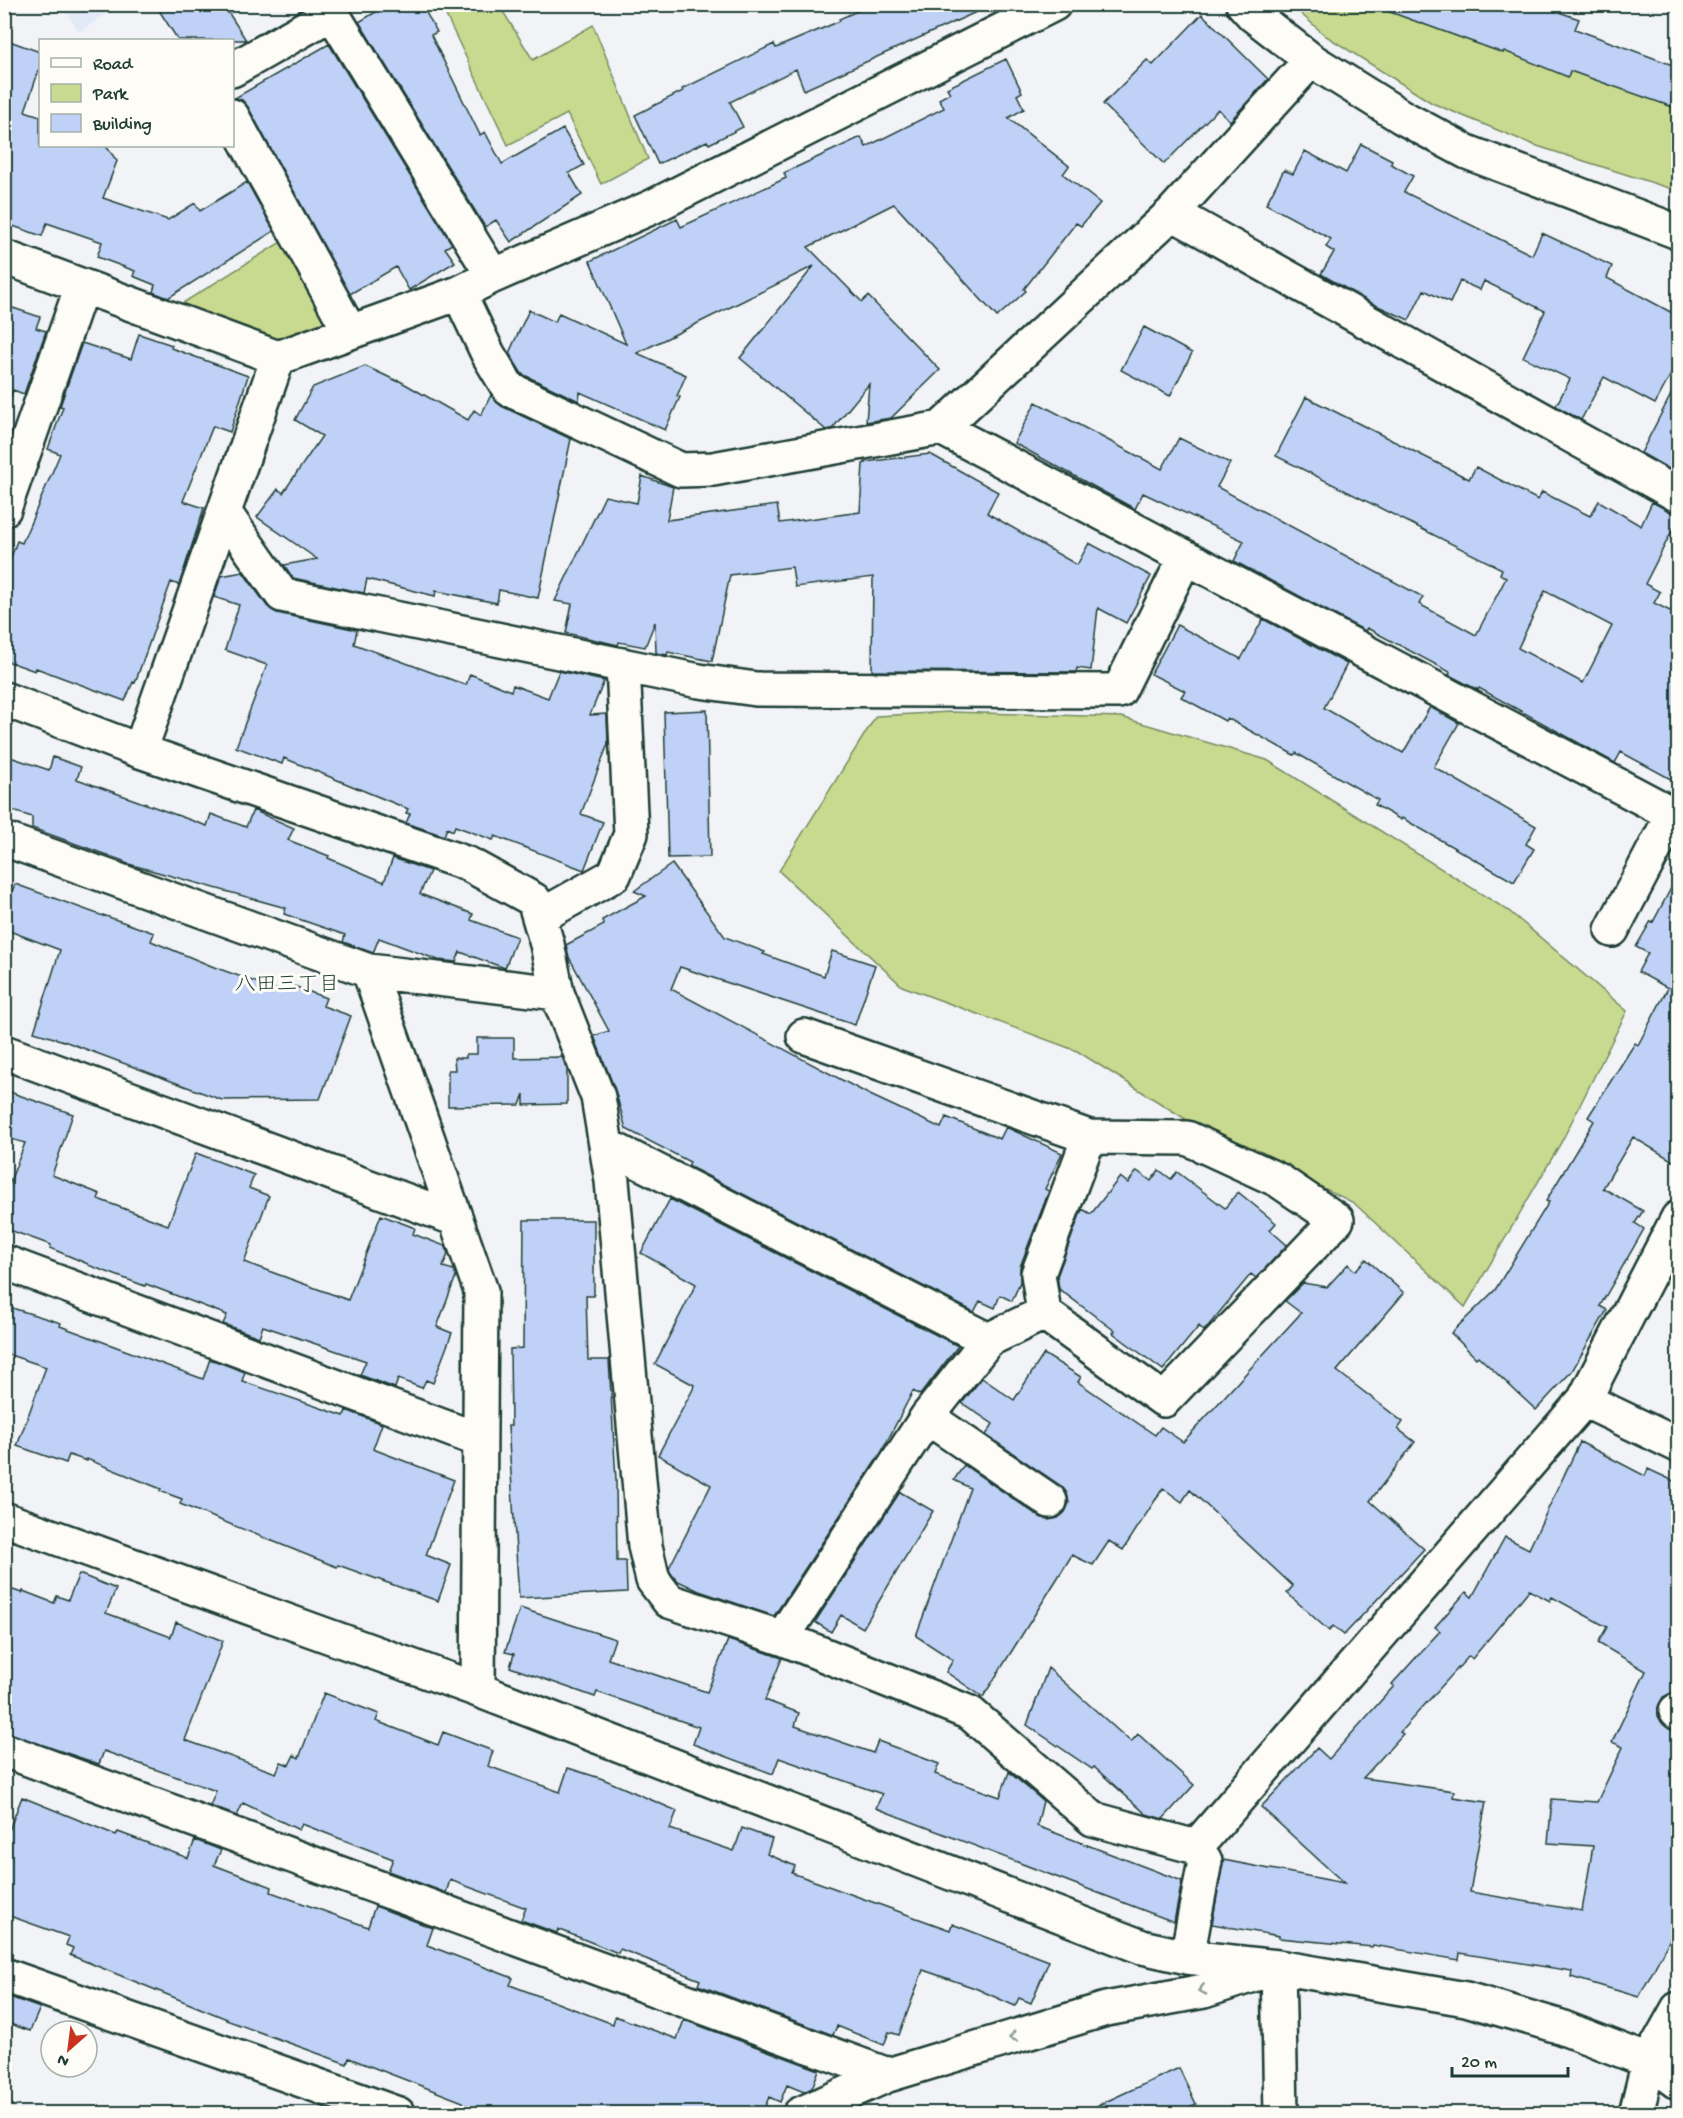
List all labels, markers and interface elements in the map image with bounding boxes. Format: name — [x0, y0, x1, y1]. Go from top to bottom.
legend — [39, 39, 234, 147]
text: Road — [93, 55, 134, 76]
text: Park — [92, 85, 129, 106]
text: Building — [92, 115, 152, 136]
district label: 八田三丁目 — [235, 974, 340, 999]
one-way arrow — [1197, 1983, 1207, 1996]
north arrow — [39, 2019, 99, 2079]
one-way arrow — [1008, 2030, 1019, 2042]
scale bar — [1452, 2040, 1568, 2078]
text: N — [54, 2048, 73, 2070]
text: 20 m — [1461, 2053, 1497, 2074]

